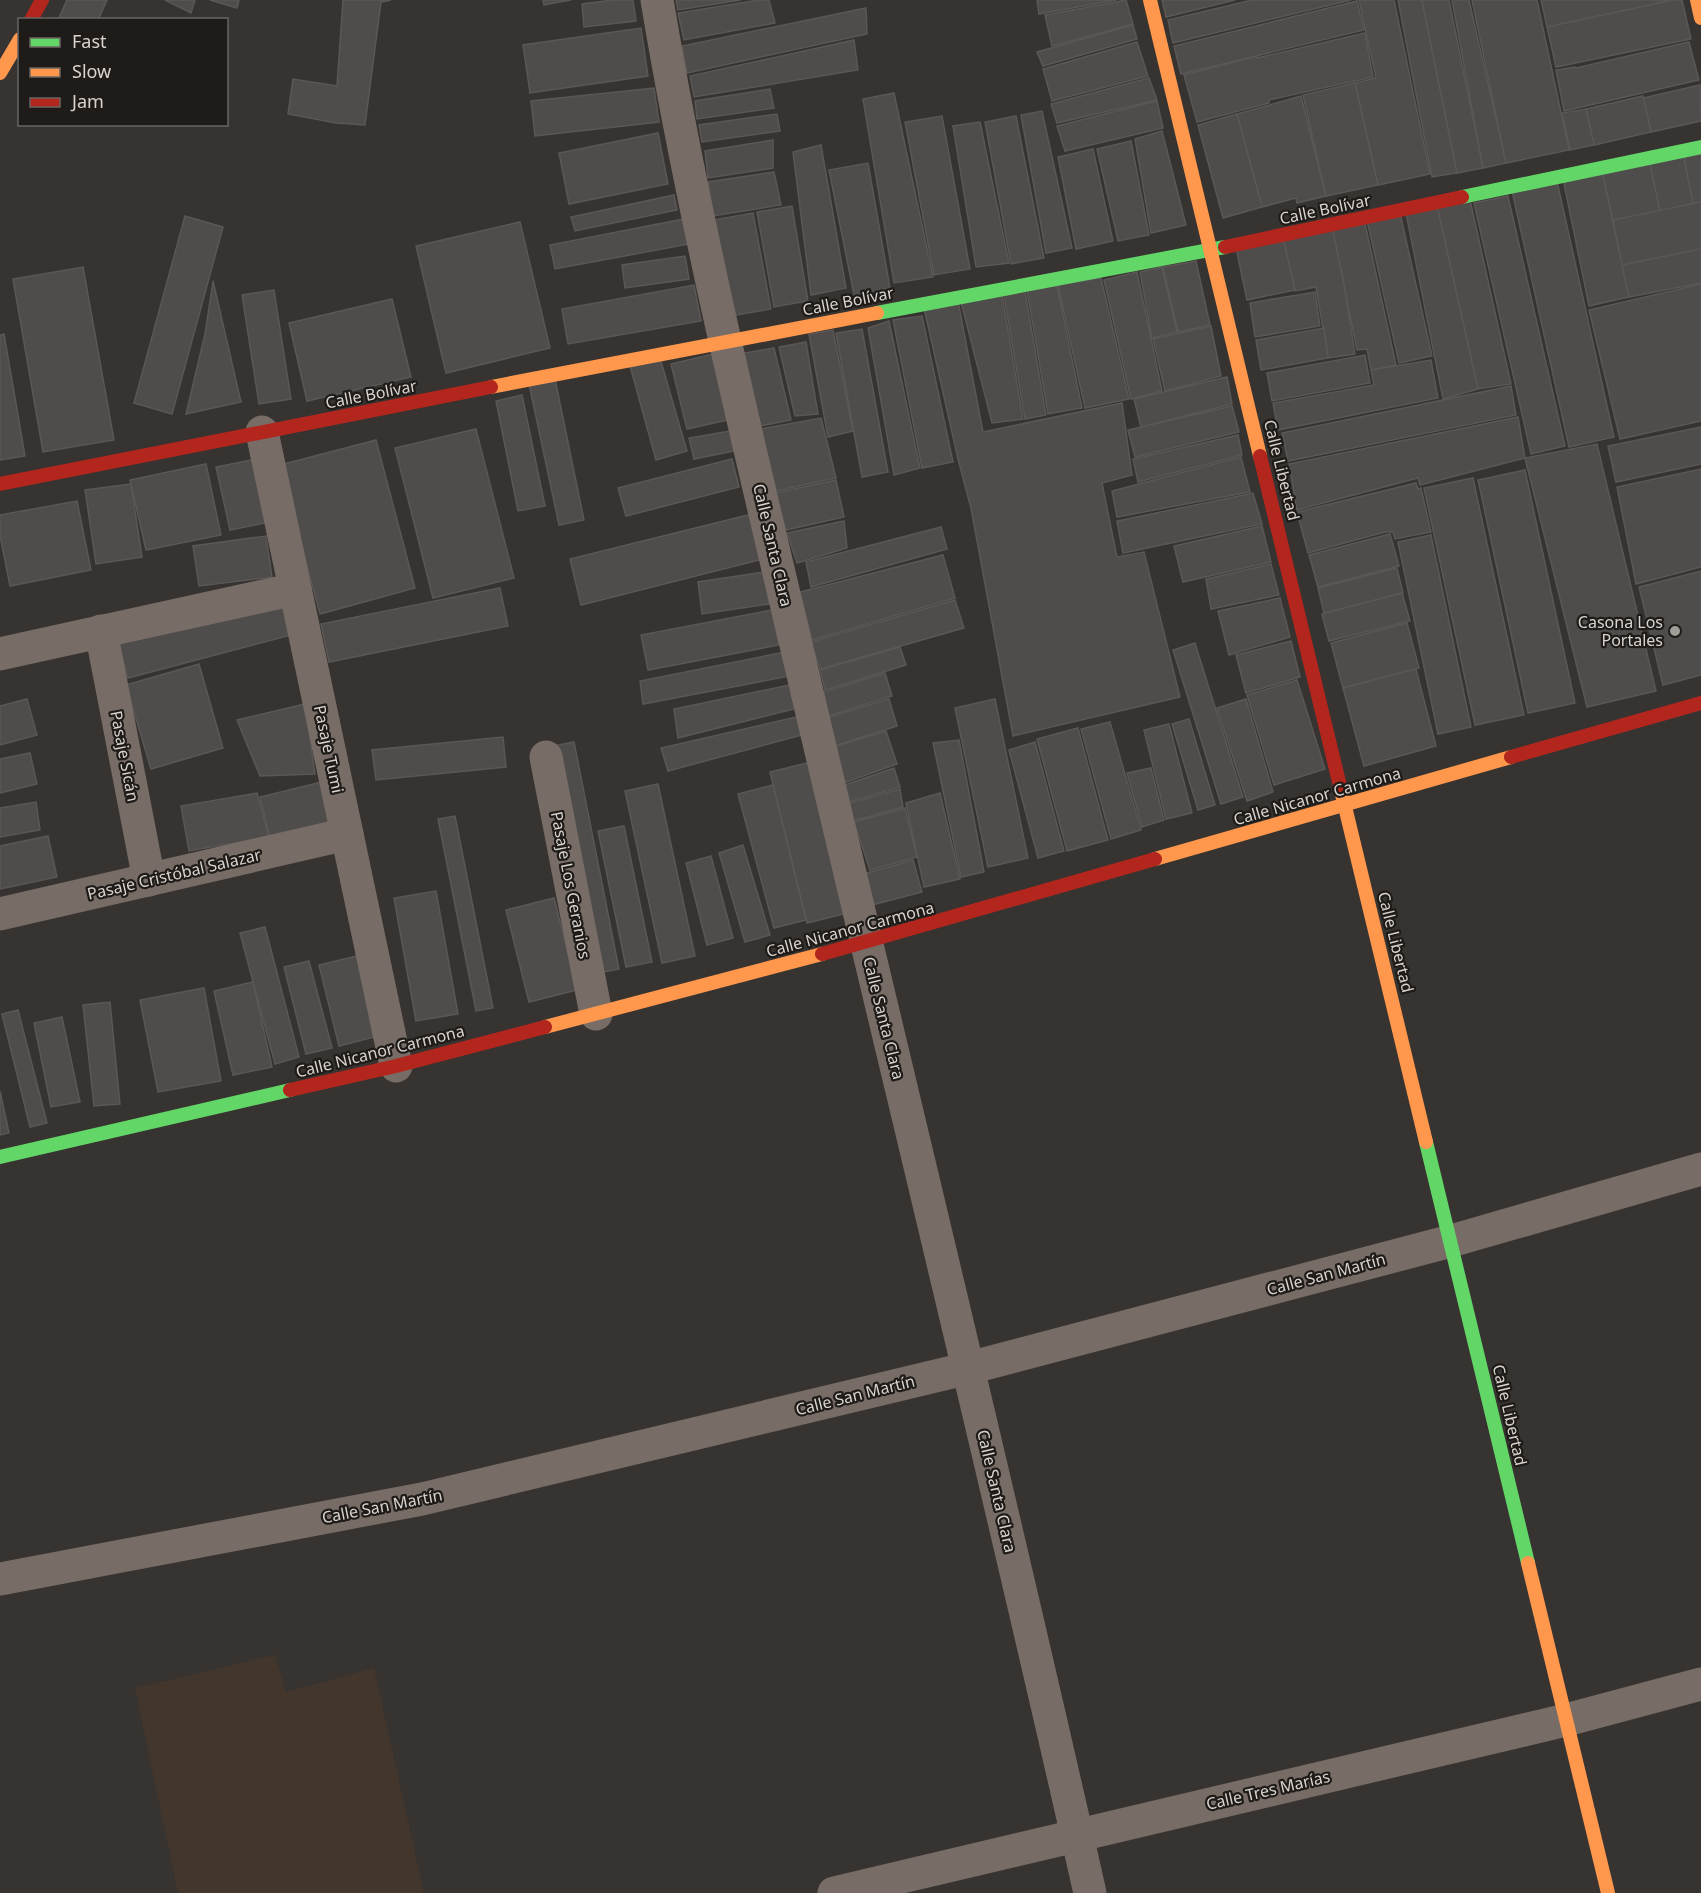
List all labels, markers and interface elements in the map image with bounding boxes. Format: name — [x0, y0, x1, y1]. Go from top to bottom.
legend — [18, 18, 228, 126]
text: Fast — [72, 29, 107, 53]
text: Slow — [72, 59, 111, 83]
text: Jam — [70, 89, 104, 113]
street label: Calle Bolívar — [1277, 189, 1373, 229]
street label: Calle Bolívar — [800, 281, 896, 321]
street label: Calle Bolívar — [323, 374, 419, 414]
street label: Calle Libertad — [1259, 417, 1305, 523]
street label: Calle Santa Clara — [748, 481, 798, 609]
place label: Casona Los Portales — [1578, 611, 1663, 651]
marker: Casona Los Portales — [1668, 624, 1682, 638]
street label: Pasaje Tumi — [309, 703, 349, 795]
street label: Pasaje Sicán — [105, 709, 145, 803]
street label: Calle Nicanor Carmona — [1231, 762, 1403, 830]
street label: Pasaje Los Geranios — [546, 809, 596, 961]
street label: Pasaje Cristóbal Salazar — [85, 843, 263, 905]
street label: Calle Libertad — [1373, 889, 1419, 995]
street label: Calle Nicanor Carmona — [764, 896, 936, 962]
street label: Calle Santa Clara — [858, 954, 910, 1082]
street label: Calle Nicanor Carmona — [293, 1019, 467, 1083]
street label: Calle San Martín — [1264, 1248, 1388, 1300]
street label: Calle Libertad — [1488, 1362, 1532, 1468]
street label: Calle San Martín — [793, 1370, 917, 1420]
street label: Calle Santa Clara — [972, 1427, 1022, 1555]
street label: Calle San Martín — [320, 1484, 444, 1528]
street label: Calle Tres Marías — [1204, 1765, 1332, 1815]

